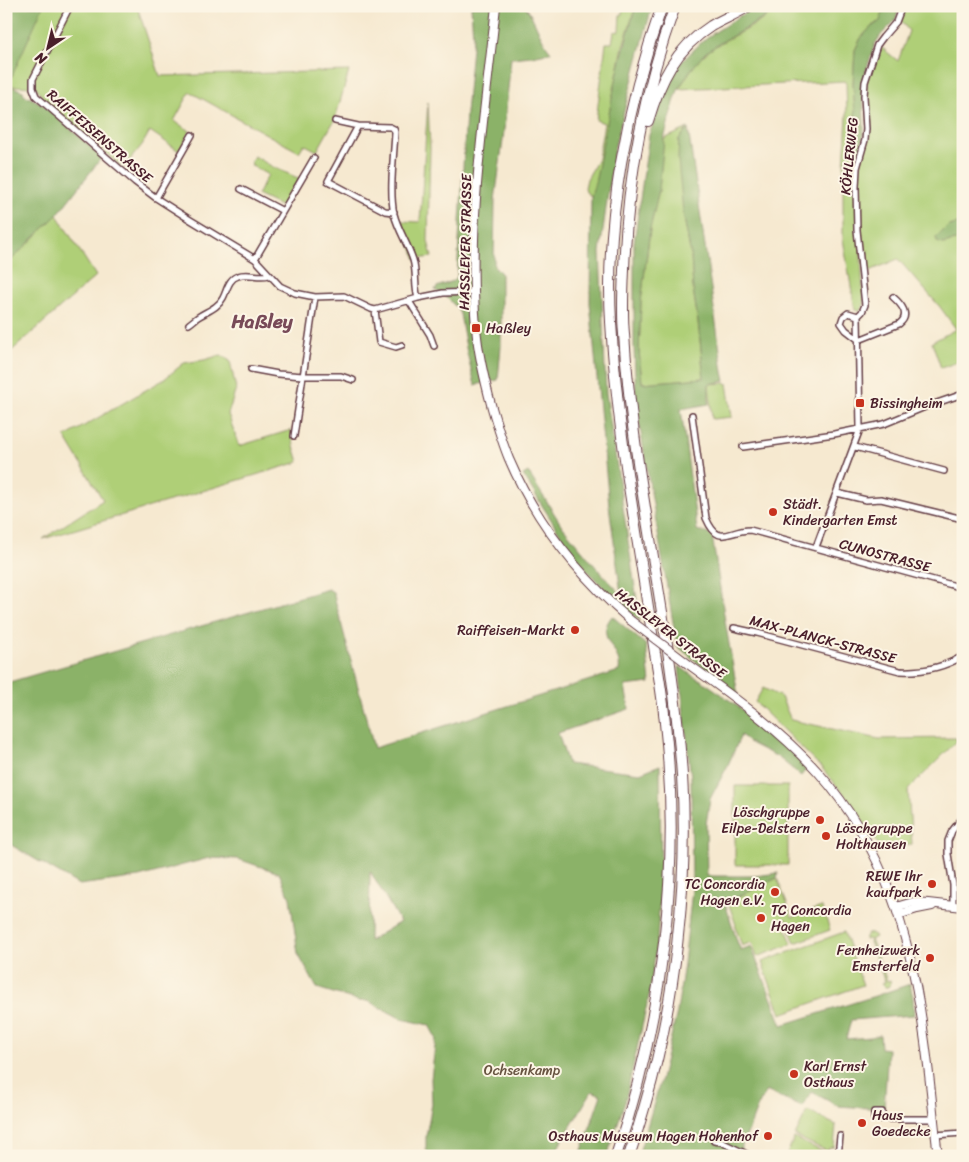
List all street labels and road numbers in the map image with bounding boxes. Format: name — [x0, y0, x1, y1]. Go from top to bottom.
street label: RAIFFEISENSTRASSE — [41, 83, 159, 191]
street label: KÖHLERWEG — [833, 116, 866, 196]
street label: HASSLEYER STRASSE — [452, 172, 479, 310]
street label: CUNOSTRASSE — [836, 531, 935, 580]
street label: HASSLEYER STRASSE — [609, 582, 733, 686]
street label: MAX-PLANCK-STRASSE — [747, 608, 900, 671]

